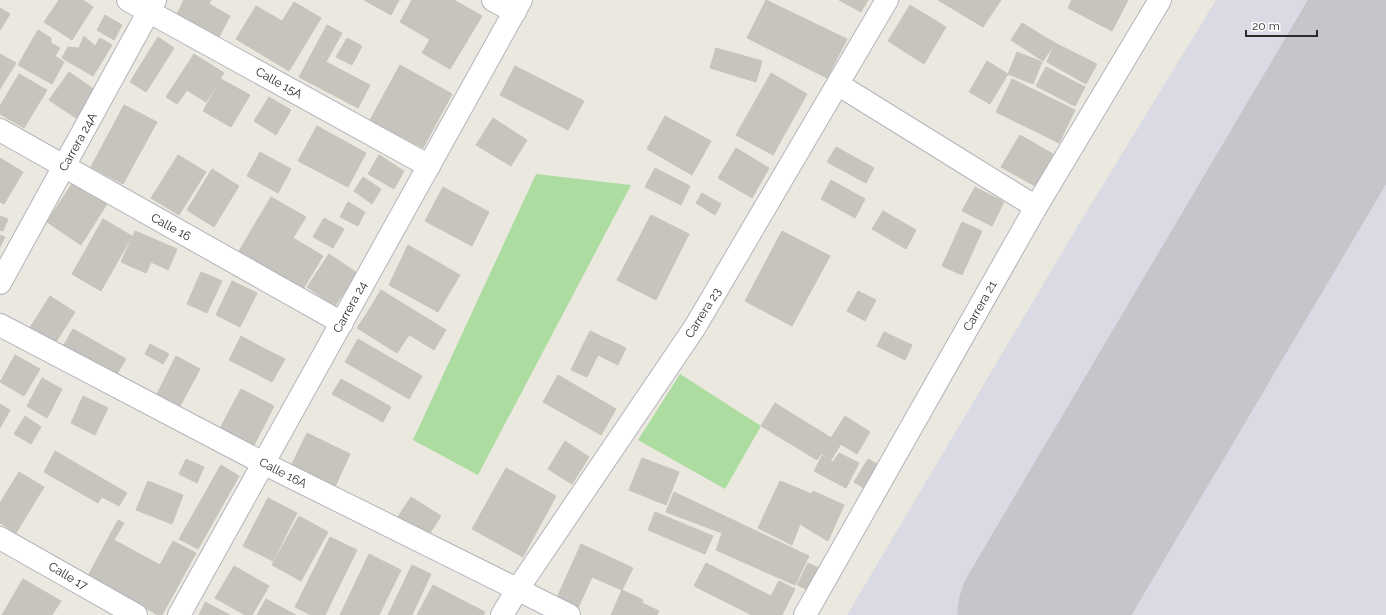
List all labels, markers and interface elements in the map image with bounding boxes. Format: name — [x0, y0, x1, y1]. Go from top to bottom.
scale bar — [1246, 12, 1317, 38]
text: 20 m — [1252, 19, 1280, 33]
street label: Calle 15A — [253, 64, 305, 102]
street label: Carrera 24A — [56, 110, 100, 174]
street label: Calle 16 — [148, 210, 194, 244]
street label: Carrera 24 — [330, 278, 370, 335]
street label: Carrera 21 — [960, 278, 1000, 334]
street label: Carrera 23 — [682, 285, 724, 341]
street label: Calle 16A — [257, 455, 309, 491]
street label: Calle 17 — [46, 559, 91, 593]

